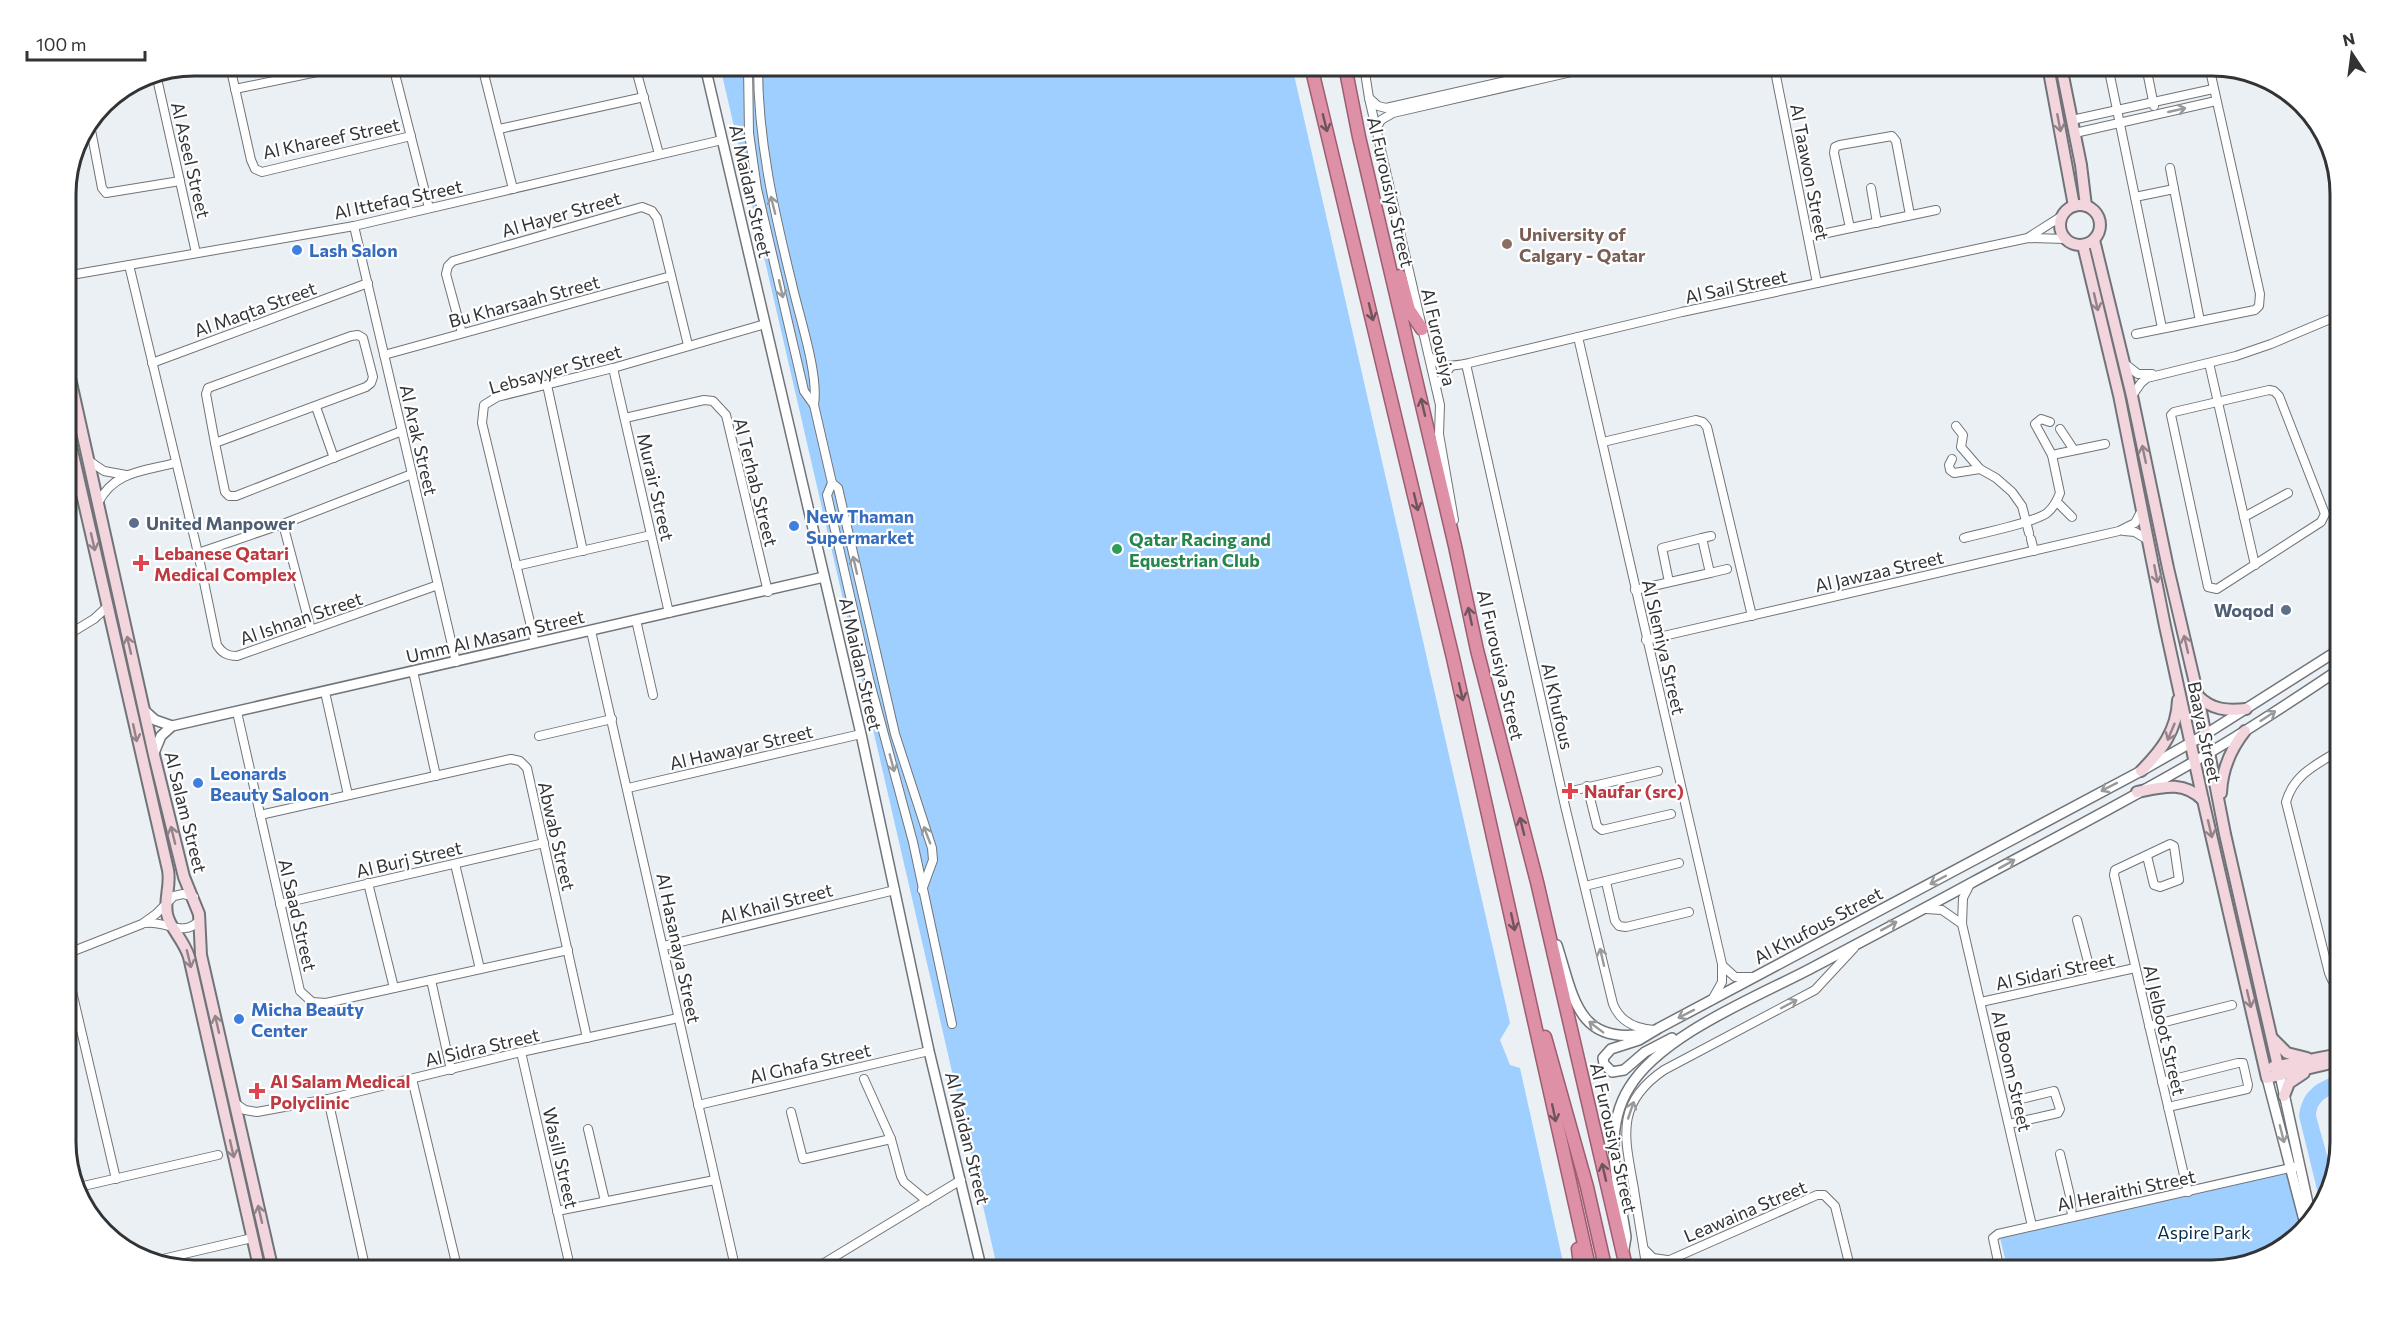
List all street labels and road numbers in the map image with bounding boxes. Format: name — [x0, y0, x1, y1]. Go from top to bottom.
street label: Al Aseel Street — [167, 100, 215, 220]
street label: Al Taawon Street — [1786, 102, 1834, 242]
street label: Al Khareef Street — [261, 113, 401, 163]
street label: Al Furousiya Street — [1363, 115, 1419, 269]
street label: Al Maidan Street — [725, 122, 777, 260]
street label: Al Ittefaq Street — [332, 175, 464, 223]
street label: Al Hayer Street — [499, 186, 623, 242]
street label: Al Sail Street — [1683, 264, 1789, 308]
street label: Bu Kharsaah Street — [446, 270, 602, 332]
street label: Al Maqta Street — [191, 277, 319, 341]
street label: Al Furousiya — [1417, 286, 1461, 388]
street label: Lebsayyer Street — [486, 340, 624, 398]
street label: Al Arak Street — [396, 382, 442, 498]
street label: Al Terhab Street — [729, 415, 783, 549]
street label: Murair Street — [633, 431, 679, 543]
street label: Al Jawzaa Street — [1813, 546, 1945, 596]
street label: Al Slemiya Street — [1638, 577, 1690, 717]
street label: Al Ishnan Street — [237, 587, 365, 649]
street label: Al Furousiya Street — [1473, 588, 1529, 742]
street label: Al Maidan Street — [835, 595, 887, 733]
street label: Umm Al Masam Street — [404, 605, 586, 667]
street label: Al Khufous — [1537, 660, 1579, 752]
street label: Baaya Street — [2184, 679, 2226, 785]
street label: Al Hawayar Street — [667, 720, 815, 774]
street label: Al Salam Street — [160, 749, 212, 875]
street label: Abwab Street — [534, 779, 580, 893]
street label: Al Burj Street — [354, 836, 464, 882]
street label: Al Saad Street — [274, 857, 322, 973]
street label: Al Hasanaya Street — [652, 871, 706, 1025]
street label: Al Khail Street — [717, 878, 835, 928]
street label: Al Khufous Street — [1750, 882, 1886, 968]
street label: Al Sidari Street — [1993, 948, 2117, 994]
street label: Al Jelboot Street — [2139, 962, 2191, 1098]
street label: Al Boom Street — [1987, 1008, 2037, 1134]
street label: Al Sidra Street — [423, 1023, 541, 1071]
street label: Al Ghafa Street — [747, 1038, 873, 1088]
street label: Al Furousiya Street — [1586, 1061, 1642, 1215]
street label: Al Maidan Street — [941, 1069, 995, 1207]
street label: Wasill Street — [539, 1105, 583, 1211]
street label: Al Heraithi Street — [2055, 1165, 2197, 1215]
street label: Leawaina Street — [1680, 1175, 1810, 1247]

